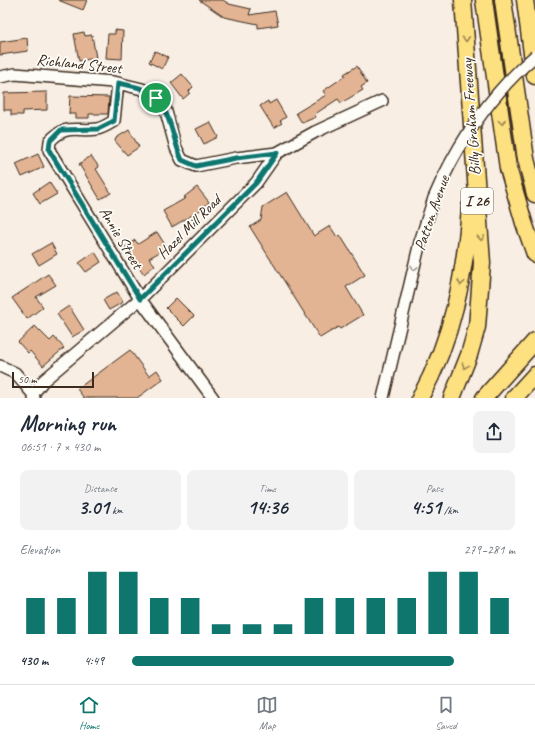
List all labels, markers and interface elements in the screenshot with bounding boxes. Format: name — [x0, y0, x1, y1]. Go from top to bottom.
one-way arrow — [461, 36, 470, 42]
street label: Richland Street — [35, 50, 124, 79]
street label: Billy Graham Freeway — [457, 57, 485, 176]
pin — [139, 81, 173, 115]
icon: arrive — [145, 87, 167, 109]
one-way arrow — [497, 119, 506, 125]
street label: Patton Avenue — [410, 171, 455, 253]
road number: I 26 — [461, 188, 493, 214]
street label: Hazel Mill Road — [153, 189, 227, 263]
street label: Annie Street — [95, 203, 148, 274]
one-way arrow — [476, 235, 485, 241]
one-way arrow — [410, 264, 418, 271]
one-way arrow — [458, 280, 466, 286]
one-way arrow — [462, 363, 470, 370]
scale bar — [12, 370, 94, 389]
text: 50 m — [18, 372, 37, 386]
text: Morning run — [20, 410, 116, 438]
button: share — [473, 411, 515, 453]
text: 06:51 · 7 × 430 m — [20, 439, 101, 455]
text: Distance — [84, 481, 117, 495]
text: Time — [259, 481, 276, 495]
text: Pace — [426, 481, 443, 495]
text: 3.01 — [78, 495, 109, 520]
text: 14:36 — [247, 495, 288, 520]
text: 4:51 — [411, 495, 441, 520]
text: km — [109, 503, 123, 517]
text: /km — [441, 503, 458, 517]
text: Elevation — [20, 542, 60, 558]
text: 279–281 m — [464, 542, 515, 558]
text: 430 m — [20, 653, 48, 669]
text: 4:49 — [84, 653, 104, 669]
tab: Home — [78, 694, 100, 732]
tab: Map — [256, 694, 278, 732]
tab: Saved — [435, 694, 457, 732]

